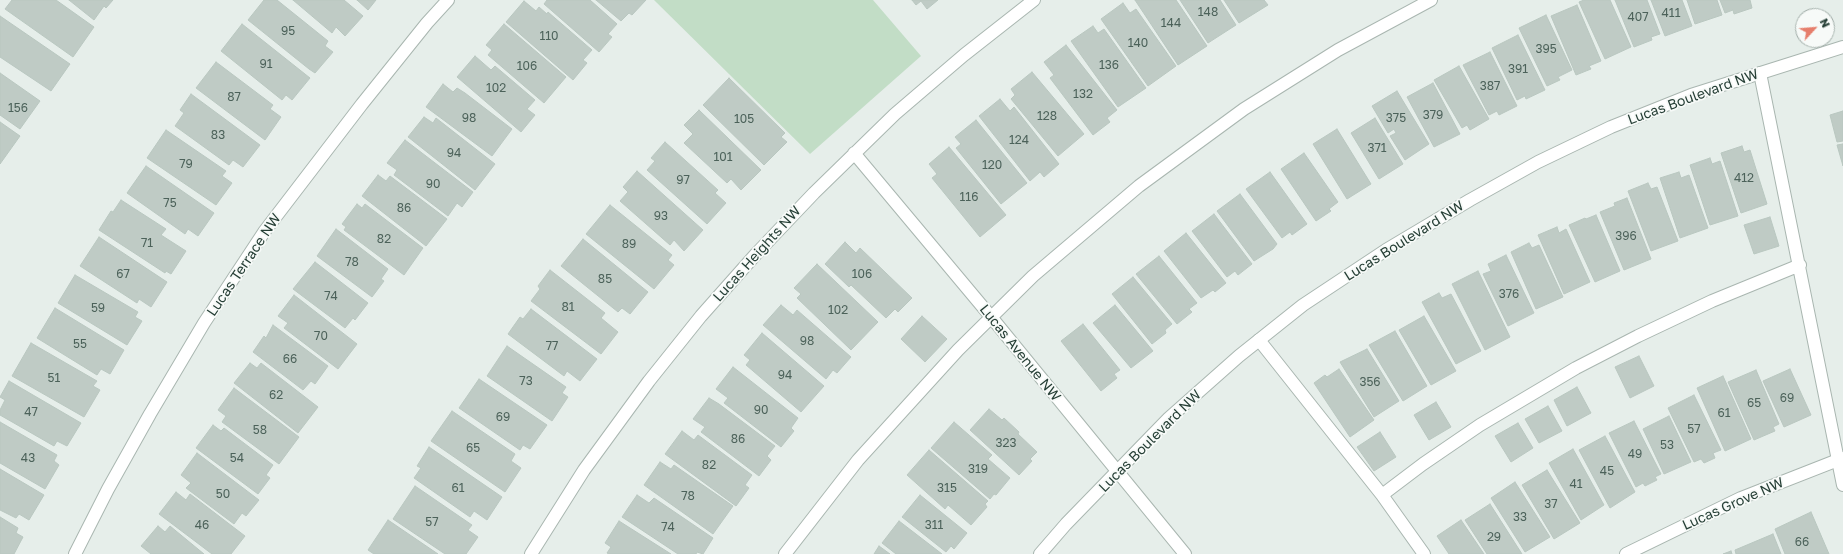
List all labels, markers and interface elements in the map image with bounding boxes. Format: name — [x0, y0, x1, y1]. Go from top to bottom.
house number: 148 — [1198, 5, 1218, 19]
house number: 411 — [1662, 6, 1680, 20]
north arrow — [1795, 8, 1835, 48]
house number: 407 — [1627, 10, 1649, 24]
house number: 144 — [1161, 16, 1181, 30]
text: N — [1818, 16, 1833, 30]
house number: 95 — [281, 24, 295, 38]
house number: 110 — [539, 29, 559, 43]
house number: 140 — [1128, 36, 1148, 50]
house number: 395 — [1535, 42, 1557, 56]
house number: 91 — [259, 57, 273, 71]
house number: 136 — [1099, 58, 1119, 72]
house number: 106 — [517, 59, 537, 73]
house number: 391 — [1508, 62, 1528, 76]
street label: Lucas Boulevard NW — [1625, 66, 1761, 128]
house number: 387 — [1480, 79, 1500, 93]
house number: 102 — [486, 81, 506, 95]
house number: 132 — [1073, 87, 1093, 101]
house number: 87 — [227, 90, 241, 104]
house number: 156 — [8, 101, 28, 115]
house number: 379 — [1423, 108, 1443, 122]
house number: 128 — [1037, 109, 1057, 123]
house number: 98 — [462, 111, 476, 125]
house number: 375 — [1386, 111, 1406, 125]
house number: 105 — [734, 112, 754, 126]
house number: 83 — [211, 128, 225, 142]
house number: 124 — [1009, 133, 1029, 147]
house number: 371 — [1367, 141, 1387, 155]
house number: 94 — [447, 146, 461, 160]
house number: 101 — [713, 150, 733, 164]
house number: 79 — [179, 157, 193, 171]
house number: 120 — [982, 158, 1002, 172]
house number: 412 — [1734, 171, 1754, 185]
house number: 97 — [676, 173, 690, 187]
house number: 90 — [426, 177, 440, 191]
house number: 116 — [960, 190, 978, 204]
house number: 75 — [163, 196, 177, 210]
street label: Lucas Boulevard NW — [1341, 197, 1467, 285]
house number: 86 — [397, 201, 411, 215]
street label: Lucas Heights NW — [710, 203, 804, 305]
house number: 93 — [654, 209, 668, 223]
street label: Lucas Terrace NW — [203, 210, 285, 320]
house number: 396 — [1615, 229, 1637, 243]
house number: 82 — [377, 232, 391, 246]
house number: 71 — [141, 236, 153, 250]
house number: 89 — [622, 237, 636, 251]
house number: 78 — [345, 255, 359, 269]
house number: 67 — [116, 267, 130, 281]
house number: 106 — [852, 267, 872, 281]
house number: 85 — [598, 272, 612, 286]
house number: 376 — [1499, 287, 1519, 301]
house number: 74 — [324, 289, 338, 303]
house number: 81 — [561, 300, 575, 314]
house number: 59 — [91, 301, 105, 315]
street label: Lucas Avenue NW — [976, 301, 1064, 405]
house number: 102 — [828, 303, 848, 317]
house number: 70 — [314, 329, 328, 343]
house number: 98 — [800, 334, 814, 348]
house number: 55 — [73, 337, 87, 351]
house number: 77 — [546, 339, 558, 353]
house number: 66 — [283, 352, 297, 366]
house number: 94 — [778, 368, 792, 382]
house number: 51 — [48, 371, 60, 385]
house number: 73 — [519, 374, 533, 388]
house number: 356 — [1359, 375, 1381, 389]
street label: Lucas Boulevard NW — [1095, 386, 1205, 496]
house number: 62 — [269, 388, 283, 402]
house number: 69 — [1780, 391, 1794, 405]
house number: 65 — [1747, 396, 1761, 410]
house number: 90 — [754, 403, 768, 417]
house number: 47 — [24, 405, 38, 419]
house number: 61 — [1717, 406, 1731, 420]
house number: 69 — [496, 410, 510, 424]
house number: 57 — [1687, 422, 1701, 436]
house number: 58 — [253, 423, 267, 437]
house number: 86 — [731, 432, 745, 446]
house number: 323 — [996, 436, 1016, 450]
house number: 53 — [1660, 438, 1674, 452]
house number: 65 — [466, 441, 480, 455]
house number: 49 — [1628, 447, 1642, 461]
house number: 43 — [21, 451, 35, 465]
house number: 54 — [230, 451, 244, 465]
house number: 82 — [702, 458, 716, 472]
house number: 319 — [968, 462, 988, 476]
house number: 45 — [1600, 464, 1614, 478]
street label: Lucas Grove NW — [1680, 474, 1786, 534]
house number: 41 — [1569, 477, 1583, 491]
house number: 61 — [451, 481, 465, 495]
house number: 315 — [937, 481, 957, 495]
house number: 50 — [216, 487, 230, 501]
house number: 78 — [681, 489, 695, 503]
house number: 37 — [1544, 497, 1558, 511]
house number: 33 — [1513, 510, 1527, 524]
house number: 57 — [425, 515, 439, 529]
house number: 46 — [195, 518, 209, 532]
house number: 311 — [925, 518, 943, 532]
house number: 74 — [661, 520, 675, 534]
house number: 29 — [1487, 530, 1501, 544]
house number: 66 — [1795, 535, 1809, 549]

